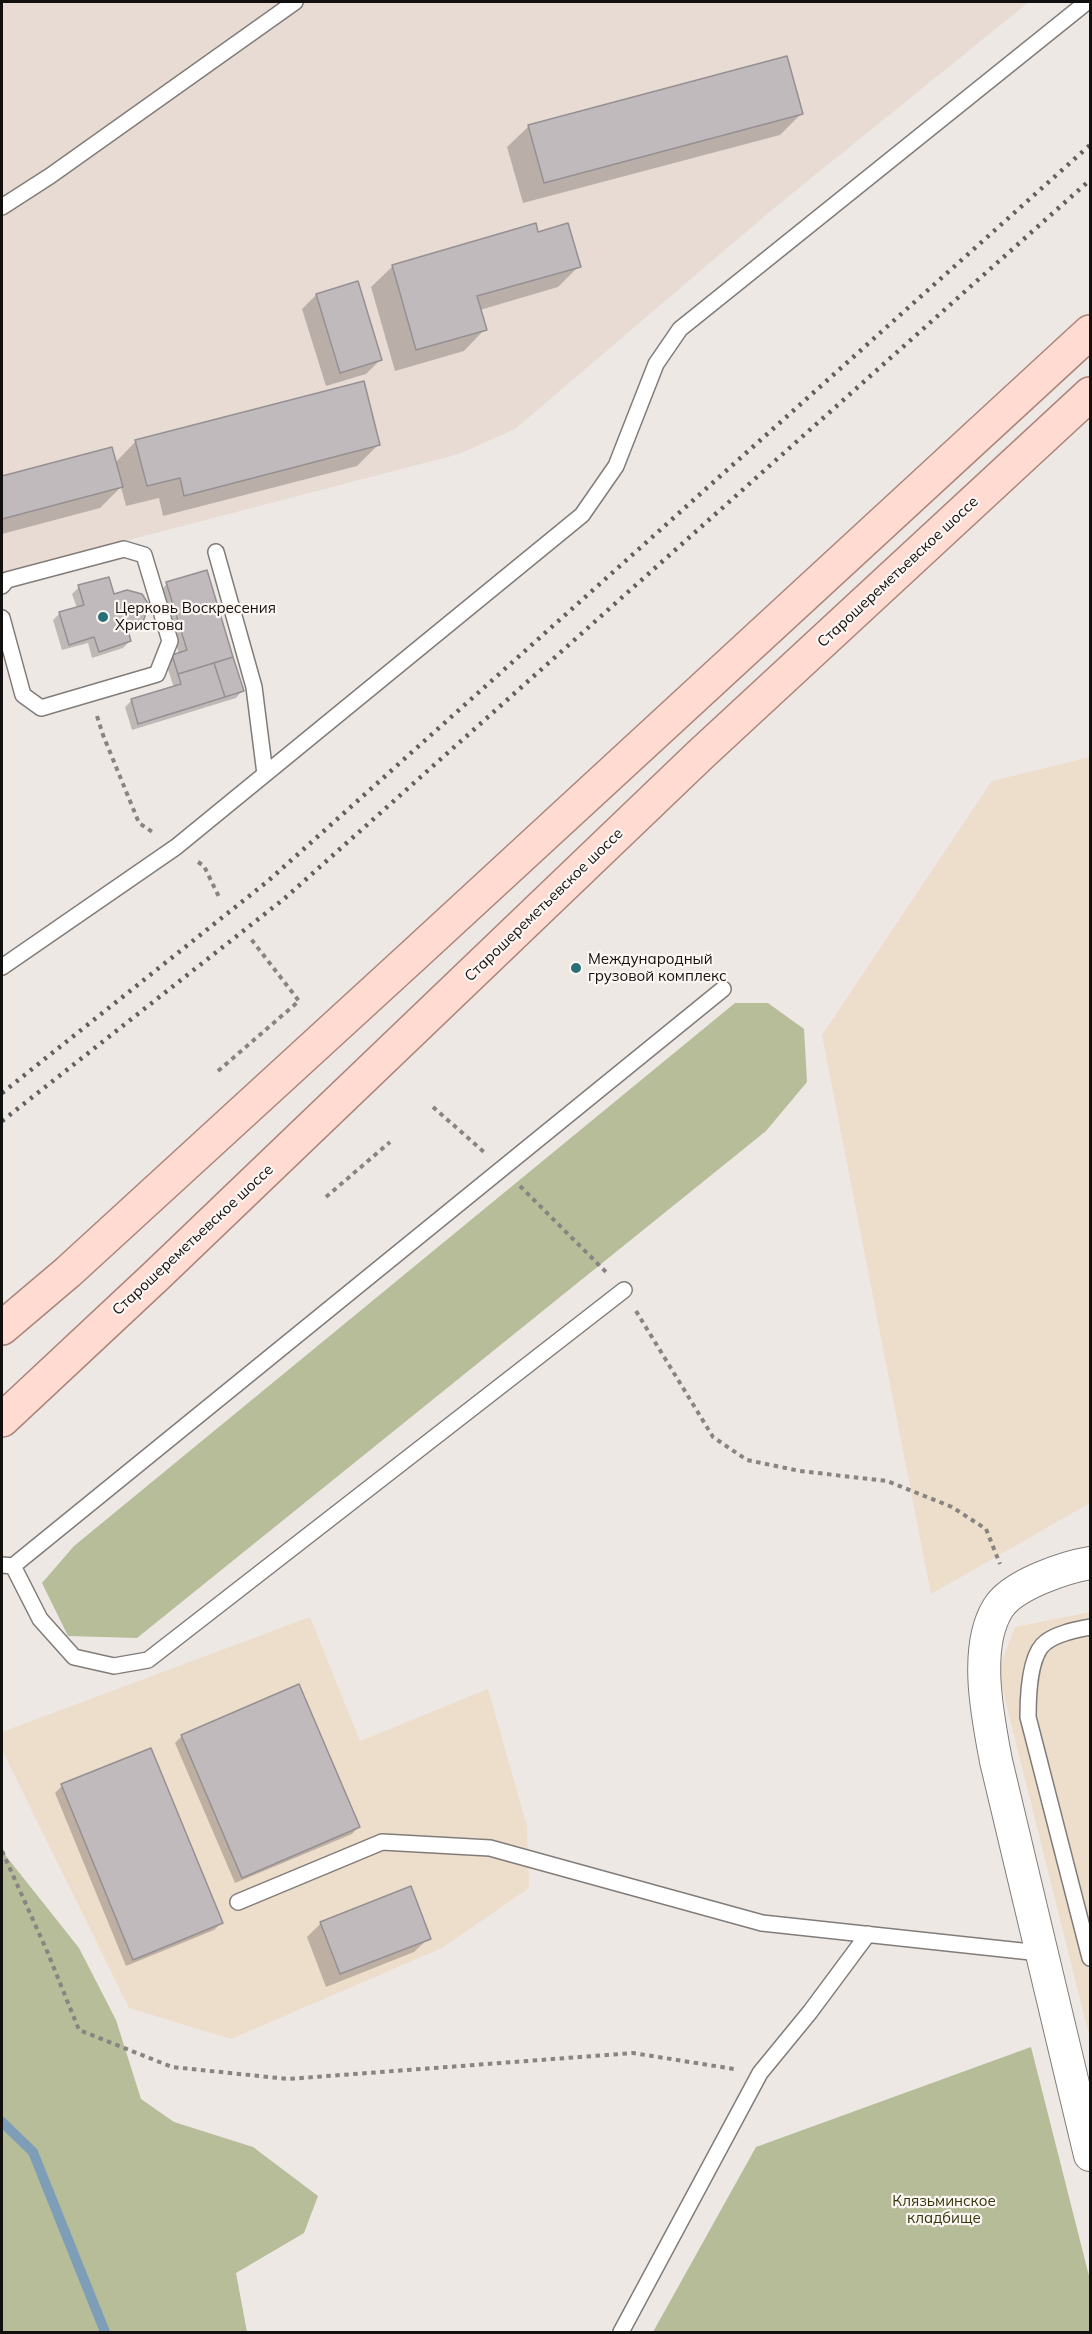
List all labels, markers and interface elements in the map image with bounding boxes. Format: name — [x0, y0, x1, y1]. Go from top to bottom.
street label: Старошереметьевское шоссе — [814, 493, 982, 651]
place label: Церковь Воскресения Христова — [115, 599, 276, 634]
marker: Церковь Воскресения Христова — [96, 610, 110, 624]
street label: Старошереметьевское шоссе — [461, 824, 627, 986]
place label: Международный грузовой комплекс — [588, 950, 727, 985]
marker: Международный грузовой комплекс — [569, 961, 583, 975]
street label: Старошереметьевское шоссе — [109, 1161, 277, 1319]
park label: Клязьминское кладбище — [892, 2192, 996, 2227]

